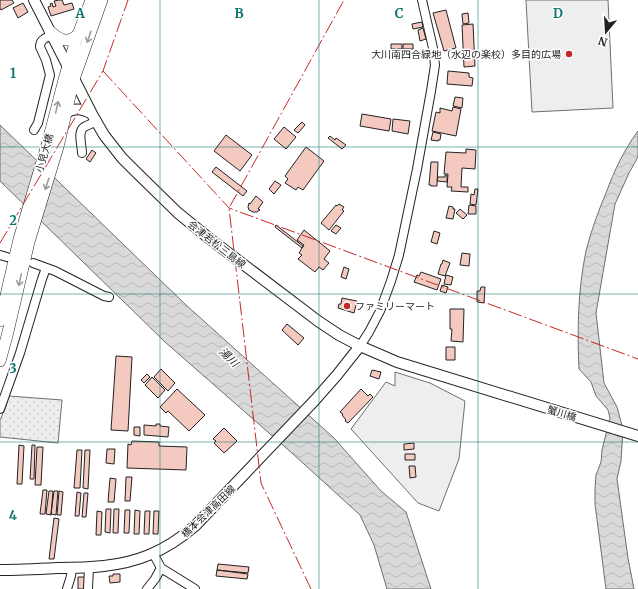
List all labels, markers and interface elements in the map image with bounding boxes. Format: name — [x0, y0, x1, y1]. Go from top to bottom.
text: A — [74, 5, 85, 22]
text: B — [234, 5, 244, 22]
text: C — [395, 5, 404, 22]
text: D — [553, 5, 563, 22]
north arrow — [586, 12, 626, 52]
one-way arrow — [85, 30, 92, 43]
text: N — [596, 33, 609, 50]
place label: 大川南四合緑地（水辺の楽校）多目的広場 — [371, 48, 561, 61]
marker: 大川南四合緑地（水辺の楽校）多目的広場 — [564, 49, 574, 59]
text: 1 — [10, 65, 16, 82]
one-way arrow — [53, 100, 61, 113]
street label: 小見大橋 — [33, 132, 56, 174]
one-way arrow — [43, 178, 50, 191]
text: 2 — [9, 212, 17, 229]
street label: 会津若松三島線 — [185, 218, 248, 271]
one-way arrow — [15, 273, 23, 286]
place label: ファミリーマート — [355, 300, 435, 313]
marker: ファミリーマート — [342, 301, 352, 311]
water label: 湯川 — [216, 344, 242, 370]
text: 3 — [9, 360, 17, 377]
street label: 蟹川橋 — [546, 403, 578, 424]
street label: 橋本会津高田線 — [179, 482, 238, 540]
text: 4 — [9, 507, 18, 524]

